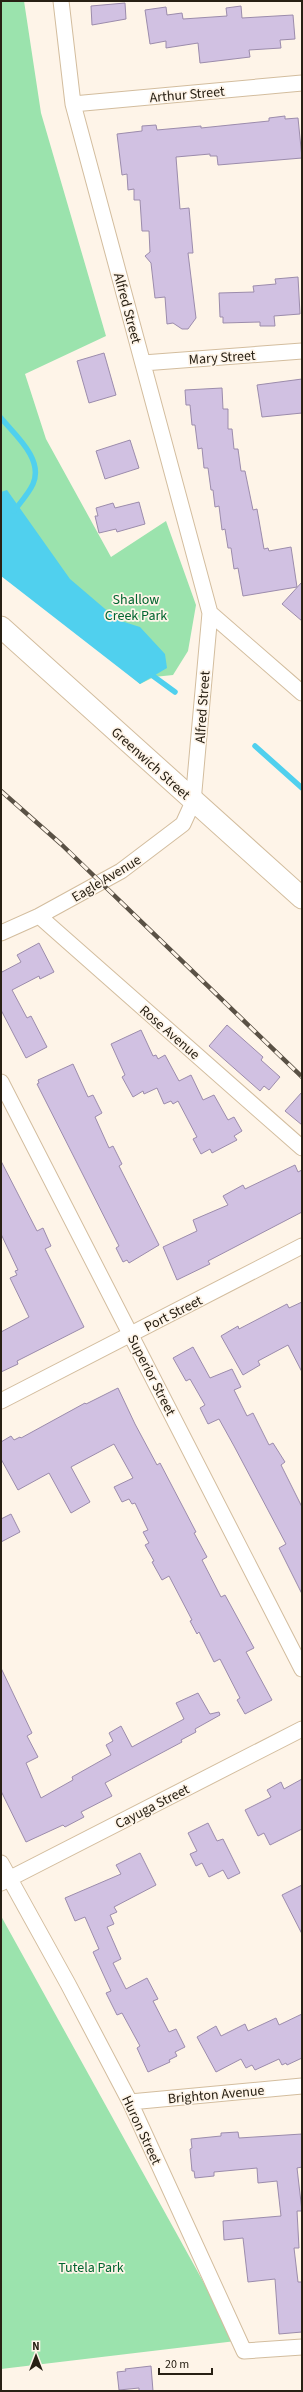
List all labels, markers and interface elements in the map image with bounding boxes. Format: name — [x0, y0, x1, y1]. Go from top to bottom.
street label: Arthur Street — [149, 82, 226, 108]
street label: Alfred Street — [108, 271, 146, 346]
street label: Mary Street — [188, 346, 256, 370]
park label: Shallow Creek Park — [105, 590, 167, 626]
street label: Alfred Street — [190, 670, 216, 744]
street label: Greenwich Street — [106, 723, 194, 805]
street label: Eagle Avenue — [68, 850, 145, 908]
street label: Rose Avenue — [135, 1001, 204, 1065]
street label: Port Street — [141, 1291, 206, 1337]
street label: Superior Street — [122, 1332, 180, 1420]
street label: Cayuga Street — [112, 1779, 193, 1834]
street label: Brighton Avenue — [167, 2081, 265, 2109]
street label: Huron Street — [116, 2092, 166, 2169]
park label: Tutela Park — [58, 2258, 124, 2278]
north arrow — [16, 2336, 56, 2376]
text: N — [32, 2339, 40, 2354]
scale bar — [159, 2350, 212, 2376]
text: 20 m — [165, 2356, 189, 2373]

